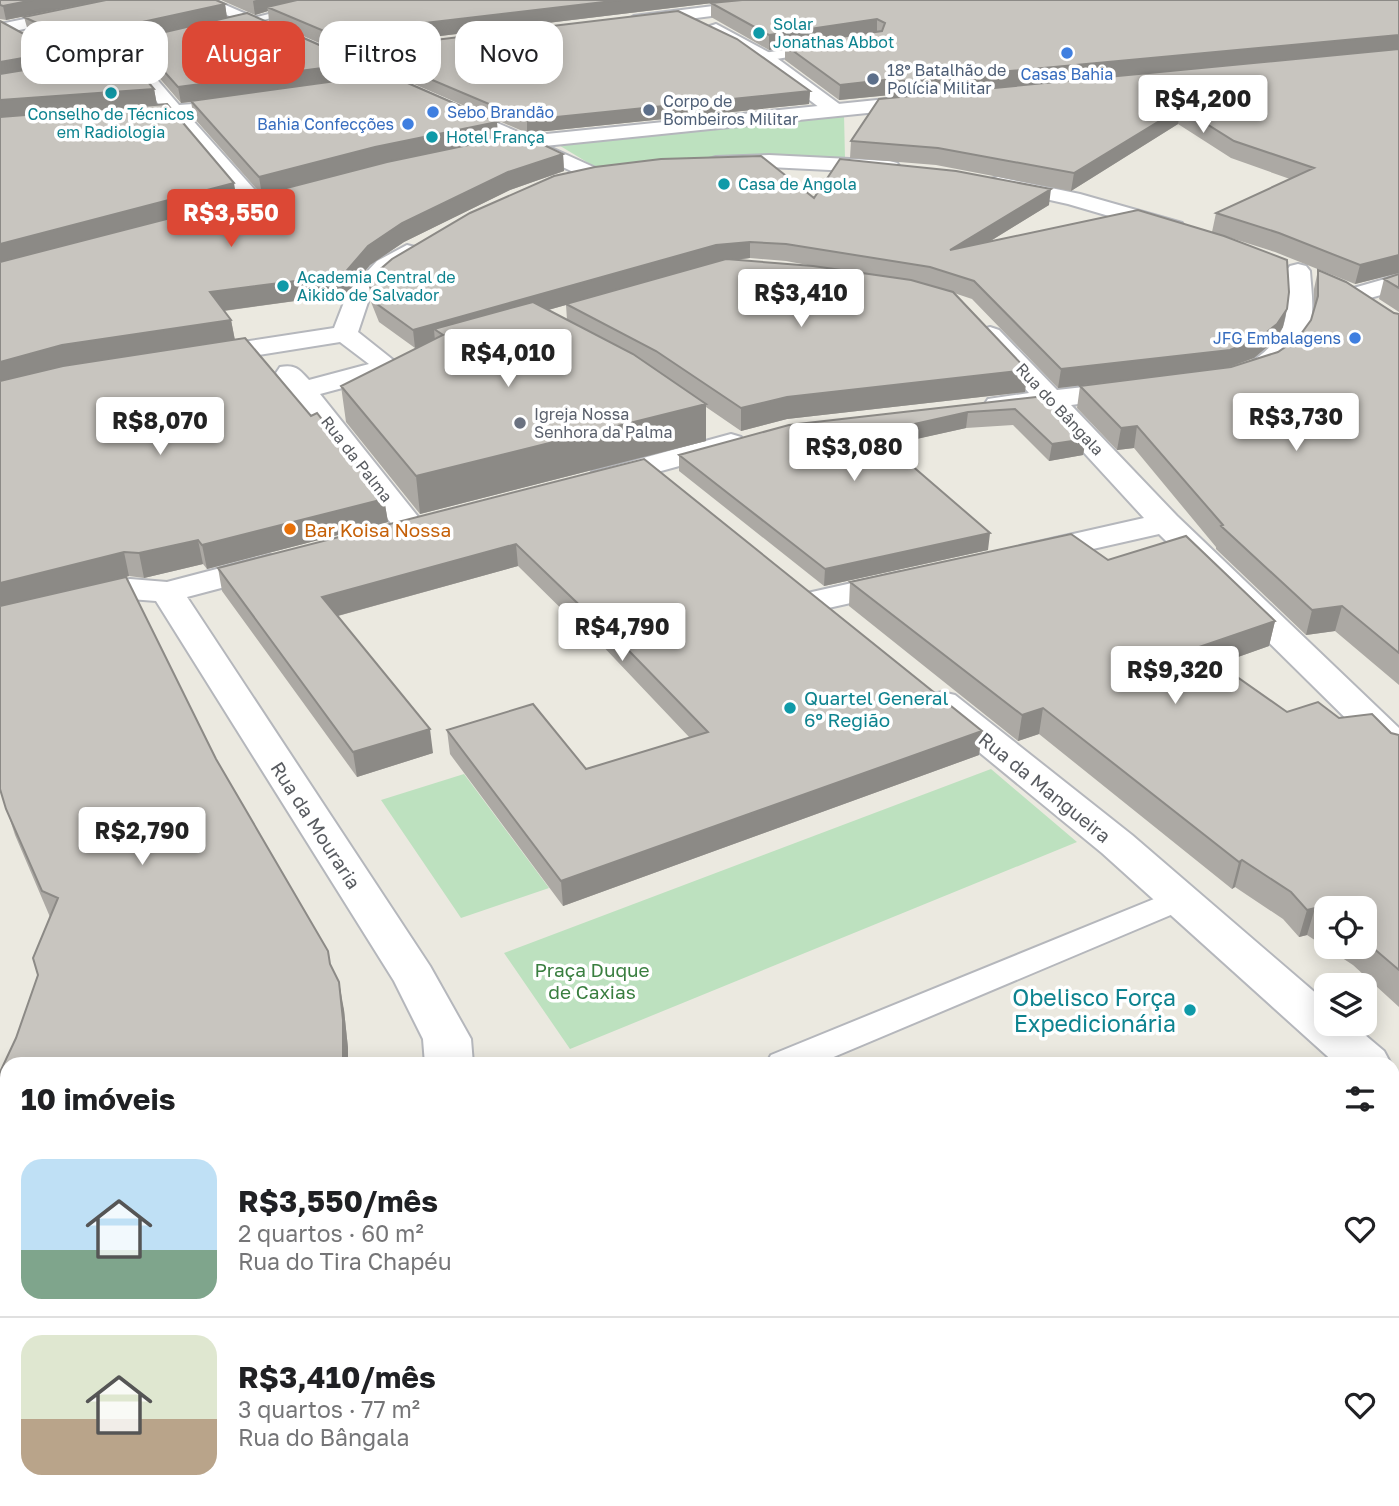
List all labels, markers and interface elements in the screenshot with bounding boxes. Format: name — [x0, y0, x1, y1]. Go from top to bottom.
place label: Solar Jonathas Abbot — [773, 14, 894, 52]
chip: Comprar — [21, 21, 168, 84]
chip: Alugar — [182, 21, 305, 84]
chip: Filtros — [319, 21, 441, 84]
chip: Novo — [455, 21, 563, 84]
marker: Solar Jonathas Abbot — [751, 25, 767, 41]
marker: Casas Bahia — [1059, 45, 1075, 61]
place label: 18º Batalhão de Polícia Militar — [887, 60, 1006, 98]
place label: Casas Bahia — [1021, 64, 1113, 84]
marker: 18º Batalhão de Polícia Militar — [865, 71, 881, 87]
pin: R$4,200 — [1138, 76, 1268, 135]
text: R$4,200 — [1154, 84, 1252, 112]
marker: Conselho de Técnicos em Radiologia — [103, 85, 119, 101]
place label: Corpo de Bombeiros Militar — [663, 91, 798, 129]
place label: Sebo Brandão — [447, 102, 554, 122]
marker: Corpo de Bombeiros Militar — [641, 102, 657, 118]
place label: Conselho de Técnicos em Radiologia — [27, 104, 195, 142]
marker: Sebo Brandão — [425, 104, 441, 120]
place label: Bahia Confecções — [257, 114, 394, 134]
marker: Bahia Confecções — [400, 116, 416, 132]
place label: Hotel França — [446, 127, 545, 147]
marker: Hotel França — [424, 129, 440, 145]
place label: Casa de Angola — [738, 174, 857, 194]
marker: Casa de Angola — [716, 176, 732, 192]
pin: R$3,550 — [166, 190, 296, 249]
text: R$3,550 — [183, 198, 279, 226]
place label: Academia Central de Aikido de Salvador — [297, 267, 456, 305]
pin: R$3,410 — [736, 270, 866, 329]
marker: Academia Central de Aikido de Salvador — [275, 278, 291, 294]
text: R$3,410 — [754, 278, 848, 306]
place label: JFG Embalagens — [1213, 328, 1341, 348]
pin: R$4,010 — [443, 330, 573, 389]
marker: JFG Embalagens — [1347, 330, 1363, 346]
text: R$4,010 — [461, 338, 555, 366]
street label: Rua do Bângala — [1012, 359, 1108, 459]
pin: R$3,730 — [1231, 393, 1361, 453]
pin: R$8,070 — [95, 398, 225, 457]
text: R$3,730 — [1249, 402, 1343, 430]
place label: Igreja Nossa Senhora da Palma — [534, 404, 672, 442]
text: R$8,070 — [112, 406, 208, 434]
street label: Rua da Palma — [317, 412, 397, 506]
marker: Igreja Nossa Senhora da Palma — [512, 415, 528, 431]
pin: R$3,080 — [789, 424, 919, 483]
text: R$3,080 — [805, 432, 903, 460]
place label: Bar Koisa Nossa — [304, 518, 451, 541]
marker: Bar Koisa Nossa — [282, 521, 298, 537]
pin: R$4,790 — [557, 604, 687, 663]
text: R$4,790 — [574, 612, 670, 640]
pin: R$9,320 — [1110, 646, 1240, 706]
text: R$9,320 — [1127, 655, 1223, 683]
place label: Quartel General 6º Região — [804, 686, 949, 731]
marker: Quartel General 6º Região — [782, 700, 798, 716]
street label: Rua da Mangueira — [975, 727, 1115, 847]
street label: Rua da Mouraria — [266, 757, 366, 893]
pin: R$2,790 — [77, 808, 207, 867]
text: R$2,790 — [95, 816, 189, 844]
map controls — [1314, 896, 1377, 1036]
button: locate — [1314, 896, 1377, 959]
park label: Praça Duque de Caxias — [534, 958, 650, 1003]
button: layers — [1314, 973, 1377, 1036]
place label: Obelisco Força Expedicionária — [1012, 983, 1176, 1037]
marker: Obelisco Força Expedicionária — [1182, 1002, 1198, 1018]
icon: filters — [1341, 1080, 1379, 1118]
text: 10 imóveis — [21, 1081, 175, 1117]
text: R$3,550/mês — [238, 1183, 438, 1219]
icon: home — [77, 1187, 161, 1271]
icon: heart — [1341, 1210, 1379, 1248]
text: 2 quartos · 60 m² — [238, 1219, 424, 1247]
text: Rua do Tira Chapéu — [238, 1247, 452, 1275]
text: R$3,410/mês — [238, 1359, 436, 1395]
icon: home — [77, 1363, 161, 1447]
icon: heart — [1341, 1386, 1379, 1424]
text: 3 quartos · 77 m² — [238, 1395, 420, 1423]
text: Rua do Bângala — [238, 1423, 410, 1451]

